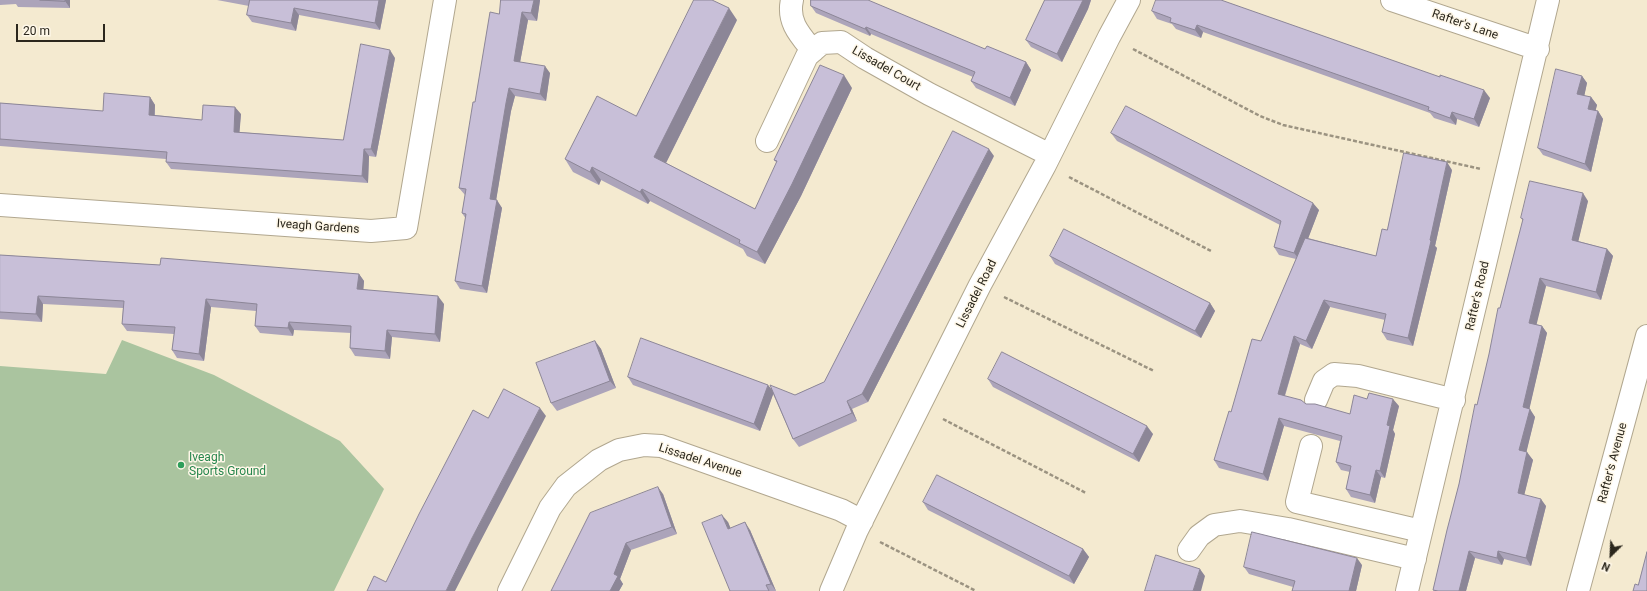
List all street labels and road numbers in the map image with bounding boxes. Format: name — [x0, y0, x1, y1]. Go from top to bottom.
street label: Rafter's Lane — [1430, 7, 1500, 43]
street label: Lissadel Court — [849, 44, 923, 94]
street label: Iveagh Gardens — [276, 217, 360, 237]
street label: Lissadel Road — [954, 257, 1000, 331]
street label: Rafter's Road — [1463, 260, 1493, 332]
street label: Rafter's Avenue — [1595, 421, 1631, 505]
street label: Lissadel Avenue — [657, 441, 743, 481]

